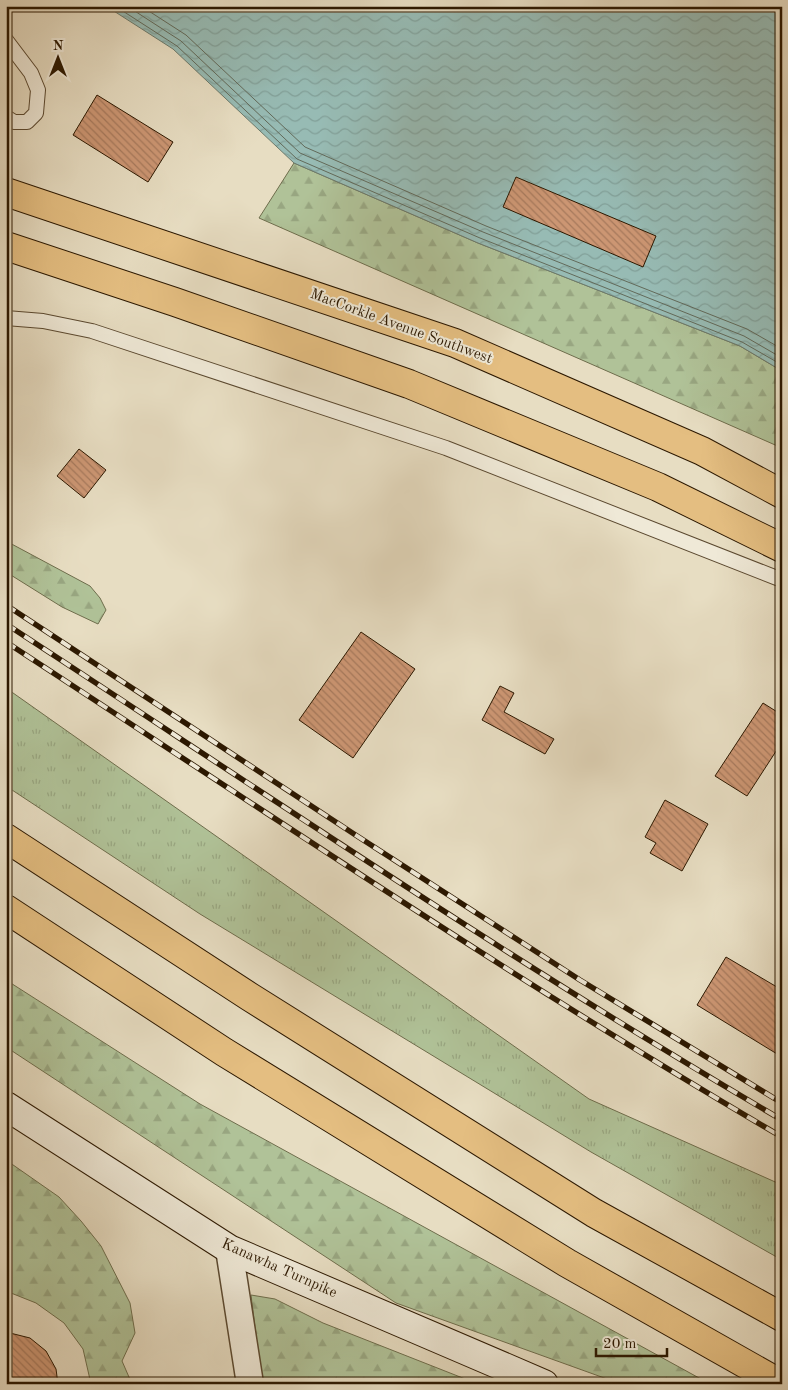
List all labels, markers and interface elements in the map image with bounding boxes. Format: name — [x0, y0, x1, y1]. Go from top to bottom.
north arrow — [32, 32, 82, 82]
text: N — [53, 39, 64, 53]
street label: MacCorkle Avenue Southwest — [308, 287, 494, 367]
street label: Kanawha Turnpike — [219, 1237, 339, 1301]
scale bar — [596, 1325, 667, 1357]
text: 20 m — [603, 1337, 637, 1352]

